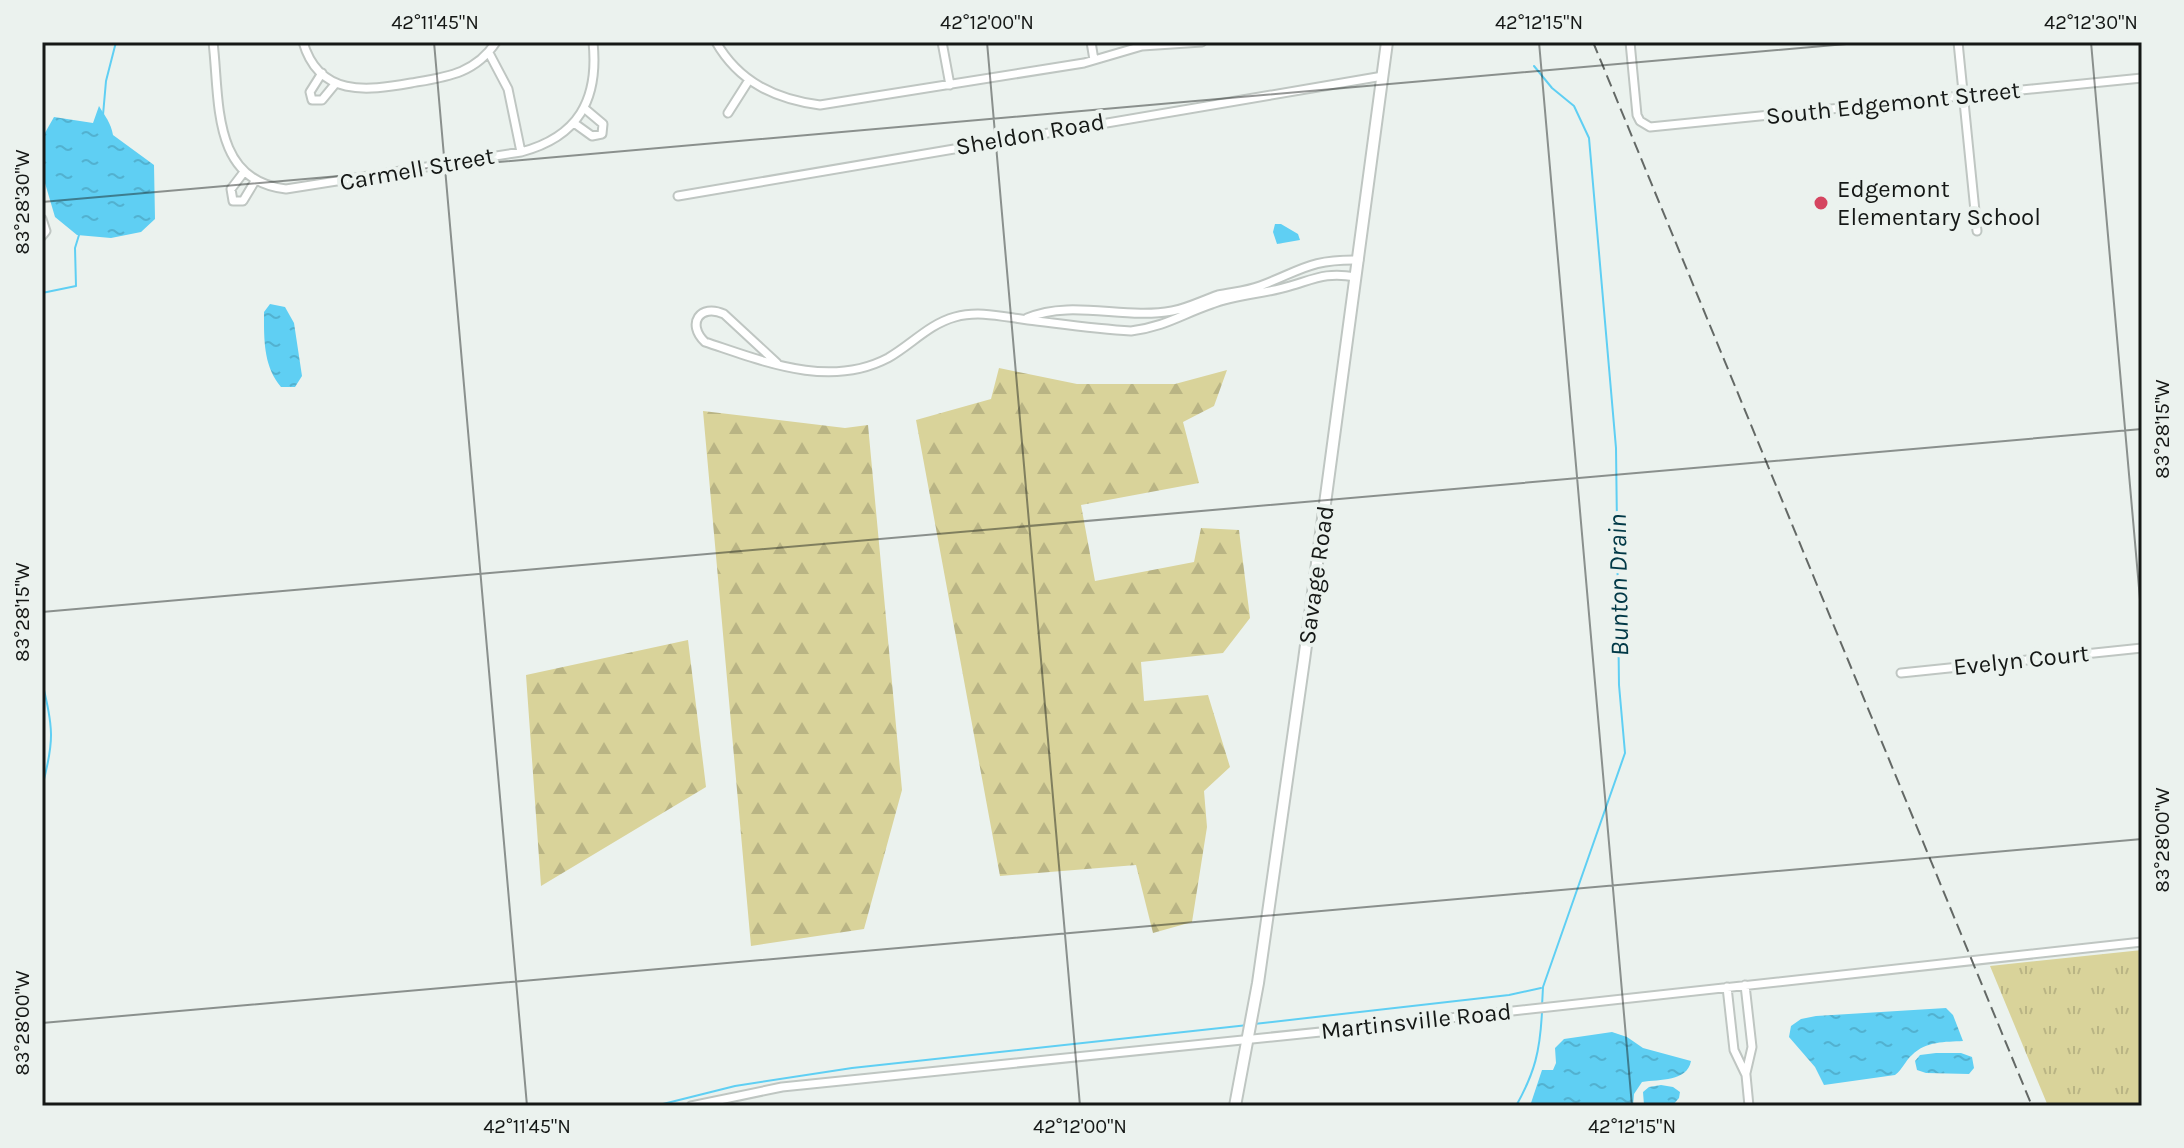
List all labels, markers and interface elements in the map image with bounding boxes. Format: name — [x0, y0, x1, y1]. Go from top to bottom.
text: 42°11'45"N — [391, 11, 479, 34]
text: 42°12'00"N — [940, 11, 1034, 34]
text: 42°12'15"N — [1495, 11, 1583, 34]
text: 42°12'30"N — [2044, 11, 2138, 34]
street label: South Edgemont Street — [1764, 76, 2022, 130]
street label: Sheldon Road — [953, 107, 1107, 161]
street label: Carmell Street — [338, 142, 496, 196]
text: 83°28'30"W — [11, 149, 34, 255]
place label: Edgemont Elementary School — [1837, 175, 2041, 231]
marker: Edgemont Elementary School — [1812, 194, 1830, 212]
text: 83°28'15"W — [2151, 379, 2174, 479]
street label: Savage Road — [1292, 504, 1340, 646]
water label: Bunton Drain — [1602, 513, 1635, 657]
text: 83°28'15"W — [11, 562, 34, 662]
street label: Evelyn Court — [1952, 639, 2090, 681]
text: 83°28'00"W — [2151, 787, 2174, 893]
text: 83°28'00"W — [11, 970, 34, 1076]
street label: Martinsville Road — [1319, 997, 1513, 1045]
text: 42°11'45"N — [483, 1115, 571, 1138]
text: 42°12'00"N — [1033, 1115, 1127, 1138]
text: 42°12'15"N — [1588, 1115, 1676, 1138]

